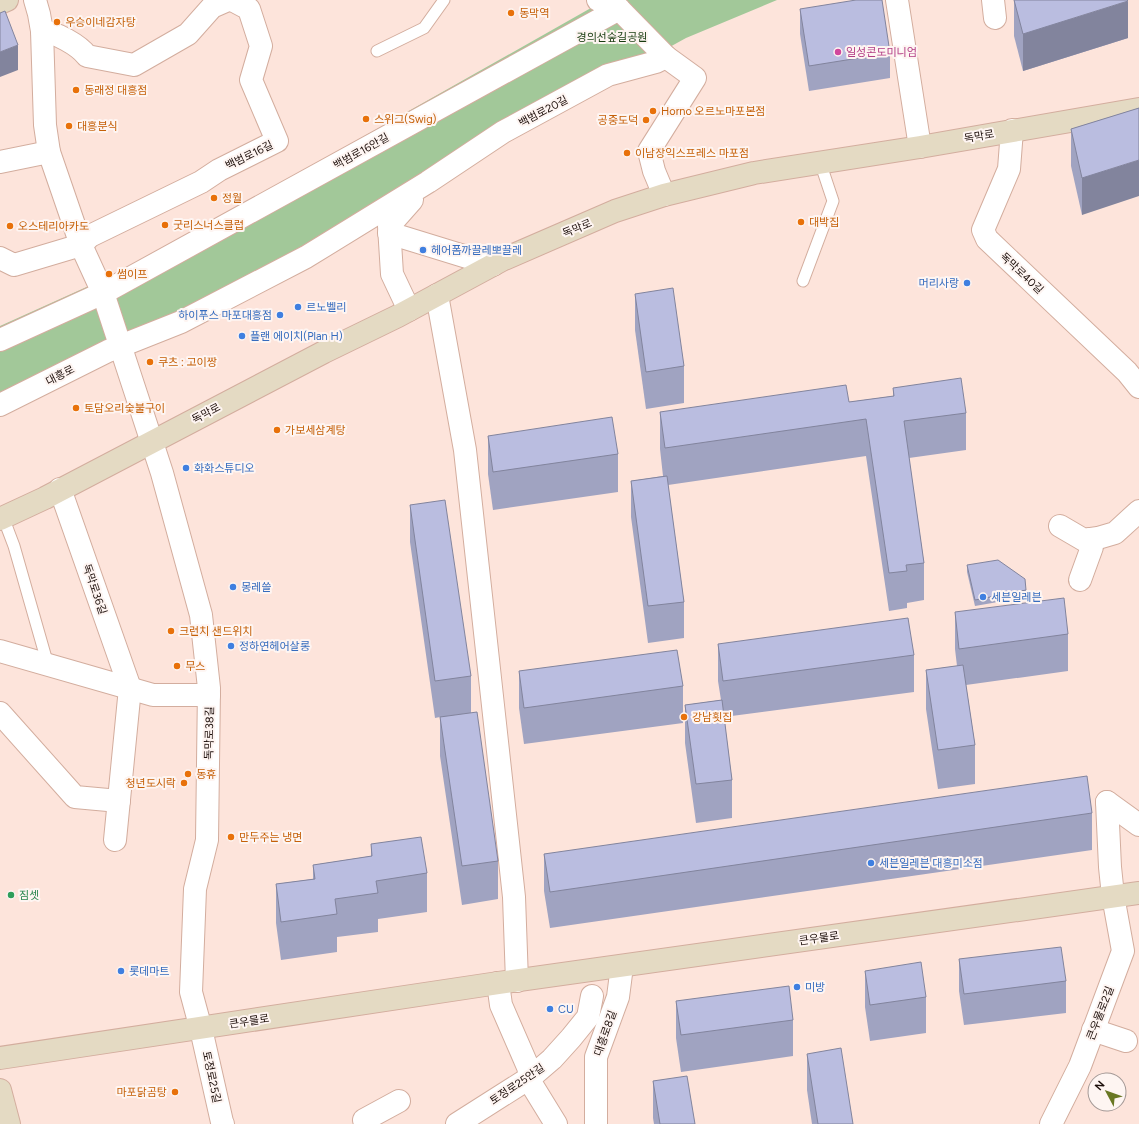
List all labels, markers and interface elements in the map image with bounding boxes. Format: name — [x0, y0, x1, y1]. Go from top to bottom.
place label: 동막역 — [519, 7, 549, 20]
marker: 동막역 — [506, 8, 516, 18]
place label: 우승이네감자탕 — [65, 16, 136, 29]
marker: 우승이네감자탕 — [52, 17, 62, 27]
park label: 경의선숲길공원 — [577, 31, 647, 44]
place label: 일성콘도미니엄 — [846, 46, 917, 59]
marker: 일성콘도미니엄 — [833, 47, 843, 57]
place label: 동래정 대흥점 — [84, 84, 147, 97]
marker: 동래정 대흥점 — [71, 85, 81, 95]
street label: 백범로20길 — [516, 93, 570, 130]
place label: Horno 오르노마포본점 — [661, 105, 765, 118]
marker: Horno 오르노마포본점 — [648, 106, 658, 116]
place label: 스위그(Swig) — [374, 113, 437, 126]
marker: 스위그(Swig) — [361, 114, 371, 124]
place label: 공중도덕 — [598, 114, 638, 127]
marker: 공중도덕 — [641, 115, 651, 125]
place label: 대흥분식 — [77, 120, 117, 133]
marker: 대흥분식 — [64, 121, 74, 131]
street label: 독막로 — [963, 127, 995, 146]
street label: 백범로16안길 — [331, 131, 391, 172]
street label: 백범로16길 — [223, 138, 275, 173]
place label: 이남장익스프레스 마포점 — [635, 147, 749, 160]
marker: 이남장익스프레스 마포점 — [622, 148, 632, 158]
place label: 정월 — [222, 192, 242, 205]
marker: 정월 — [209, 193, 219, 203]
place label: 대박집 — [809, 216, 839, 229]
street label: 독막로 — [561, 217, 594, 240]
marker: 대박집 — [796, 217, 806, 227]
place label: 굿리스너스클럽 — [173, 219, 244, 232]
place label: 오스테리아카도 — [18, 220, 89, 233]
marker: 굿리스너스클럽 — [160, 220, 170, 230]
marker: 오스테리아카도 — [5, 221, 15, 231]
place label: 헤어폼까끌레뽀끌레 — [431, 244, 522, 257]
marker: 헤어폼까끌레뽀끌레 — [418, 245, 428, 255]
street label: 독막로40길 — [997, 250, 1046, 297]
place label: 썸이프 — [117, 268, 147, 281]
marker: 썸이프 — [104, 269, 114, 279]
place label: 머리사랑 — [919, 277, 959, 290]
marker: 머리사랑 — [962, 278, 972, 288]
place label: 르노벨리 — [306, 301, 346, 314]
marker: 르노벨리 — [293, 302, 303, 312]
place label: 하이푸스 마포대흥점 — [178, 309, 272, 322]
marker: 하이푸스 마포대흥점 — [275, 310, 285, 320]
place label: 플랜 에이치(Plan H) — [250, 330, 343, 343]
marker: 플랜 에이치(Plan H) — [237, 331, 247, 341]
place label: 쿠츠 : 고이짱 — [158, 356, 217, 369]
marker: 쿠츠 : 고이짱 — [145, 357, 155, 367]
street label: 대흥로 — [44, 363, 77, 388]
street label: 독막로 — [190, 401, 223, 426]
place label: 토담오리숯불구이 — [84, 402, 165, 415]
marker: 토담오리숯불구이 — [71, 403, 81, 413]
place label: 가보세삼계탕 — [285, 424, 346, 437]
marker: 가보세삼계탕 — [272, 425, 282, 435]
place label: 화화스튜디오 — [194, 462, 255, 475]
marker: 화화스튜디오 — [181, 463, 191, 473]
street label: 독막로36길 — [80, 562, 109, 616]
place label: 몽레쓸 — [241, 581, 271, 594]
marker: 몽레쓸 — [228, 582, 238, 592]
place label: 세븐일레븐 — [991, 591, 1042, 604]
marker: 세븐일레븐 — [978, 592, 988, 602]
place label: 크런치 샌드위치 — [179, 625, 253, 638]
marker: 크런치 샌드위치 — [166, 626, 176, 636]
place label: 정하연헤어살롱 — [239, 640, 310, 653]
marker: 정하연헤어살롱 — [226, 641, 236, 651]
place label: 무스 — [185, 660, 205, 673]
marker: 무스 — [172, 661, 182, 671]
street label: 독막로38길 — [203, 706, 216, 760]
place label: 강남횟집 — [692, 711, 732, 724]
marker: 강남횟집 — [679, 712, 689, 722]
place label: 동휴 — [196, 768, 216, 781]
marker: 동휴 — [183, 769, 193, 779]
place label: 청년도시락 — [125, 777, 176, 790]
marker: 청년도시락 — [179, 778, 189, 788]
place label: 만두주는 냉면 — [239, 831, 302, 844]
marker: 만두주는 냉면 — [226, 832, 236, 842]
place label: 세븐일레븐 대흥미소점 — [879, 857, 983, 870]
marker: 세븐일레븐 대흥미소점 — [866, 858, 876, 868]
place label: 짐셋 — [19, 889, 39, 902]
marker: 짐셋 — [6, 890, 16, 900]
street label: 큰우물로 — [798, 929, 840, 948]
place label: 롯데마트 — [129, 965, 169, 978]
marker: 롯데마트 — [116, 966, 126, 976]
place label: 미방 — [805, 981, 825, 994]
marker: 미방 — [792, 982, 802, 992]
street label: 큰우물로2길 — [1084, 984, 1117, 1042]
place label: CU — [558, 1003, 574, 1016]
marker: CU — [545, 1004, 555, 1014]
street label: 대흥로8길 — [592, 1009, 619, 1058]
street label: 큰우물로 — [228, 1012, 270, 1031]
street label: 토정로25길 — [200, 1050, 223, 1104]
street label: 토정로25안길 — [487, 1061, 547, 1107]
north arrow — [1087, 1072, 1127, 1112]
text: N — [1092, 1078, 1108, 1093]
place label: 마포닭곰탕 — [116, 1086, 167, 1099]
marker: 마포닭곰탕 — [170, 1087, 180, 1097]

